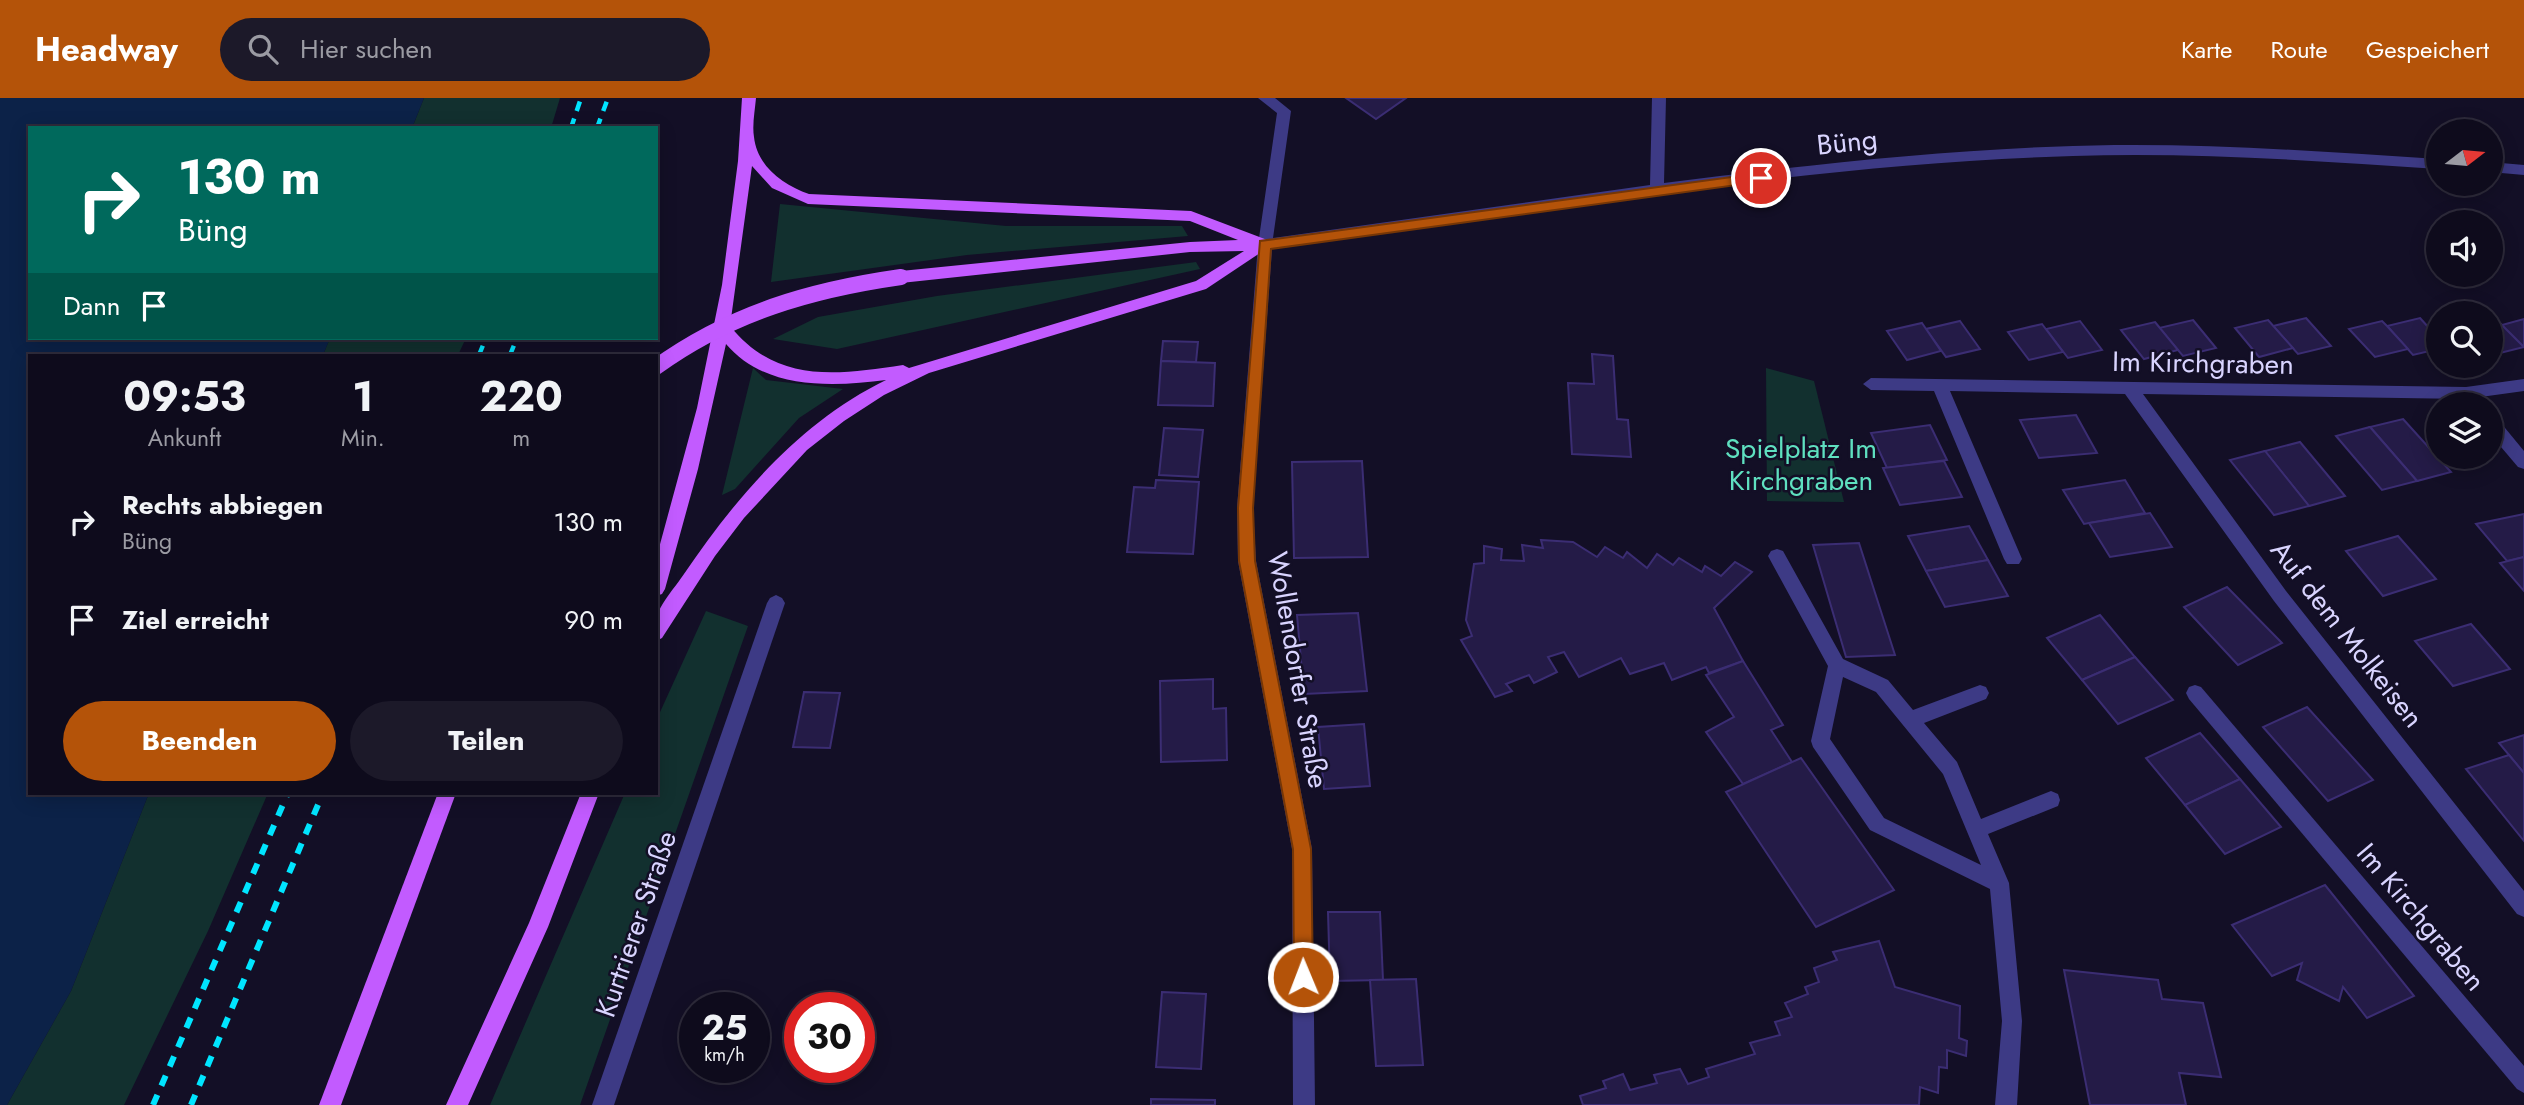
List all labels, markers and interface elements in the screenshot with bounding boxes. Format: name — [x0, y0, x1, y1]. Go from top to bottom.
search box — [220, 18, 710, 81]
text: Headway — [35, 26, 178, 73]
icon: search — [244, 30, 282, 68]
text: Hier suchen — [300, 30, 433, 68]
text: Karte — [2181, 32, 2232, 67]
text: Route — [2270, 32, 2328, 67]
text: Gespeichert — [2366, 32, 2489, 67]
street label: Büng — [1815, 118, 1879, 166]
north arrow — [2426, 119, 2502, 196]
map controls — [2426, 119, 2503, 469]
text: 130 m — [178, 142, 321, 212]
pin — [1731, 148, 1791, 208]
icon: right — [63, 154, 154, 245]
icon: arrive — [1742, 159, 1780, 197]
text: Büng — [178, 207, 248, 253]
button: sound — [2426, 210, 2503, 287]
text: Dann — [63, 287, 121, 325]
icon: arrive — [135, 287, 173, 325]
button: search — [2426, 301, 2503, 378]
street label: Im Kirchgraben — [2112, 341, 2294, 385]
text: 09:53 — [123, 366, 246, 427]
text: 1 — [352, 366, 374, 427]
text: 220 — [480, 366, 563, 427]
button: layers — [2426, 392, 2503, 469]
text: Ankunft — [148, 421, 221, 455]
text: Min. — [341, 421, 385, 455]
text: m — [512, 421, 530, 455]
park label: Spielplatz Im Kirchgraben — [1725, 428, 1877, 501]
text: Rechts abbiegen — [122, 486, 323, 524]
icon: right — [63, 503, 101, 541]
text: 130 m — [553, 503, 623, 541]
text: Büng — [122, 524, 172, 558]
street label: Auf dem Molkeisen — [2261, 532, 2433, 736]
street label: Wollendorfer Straße — [1257, 549, 1339, 791]
icon: arrive — [63, 601, 101, 639]
text: Ziel erreicht — [122, 601, 269, 639]
text: 90 m — [564, 601, 623, 639]
button: Beenden — [63, 701, 336, 781]
button: Teilen — [350, 701, 623, 781]
street label: Kurtrierer Straße — [585, 825, 687, 1023]
street label: Im Kirchgraben — [2347, 834, 2495, 1000]
position arrow — [1266, 940, 1340, 1014]
speed limit sign: 30 — [784, 992, 875, 1083]
text: 25 — [702, 1003, 747, 1053]
text: km/h — [704, 1042, 745, 1068]

